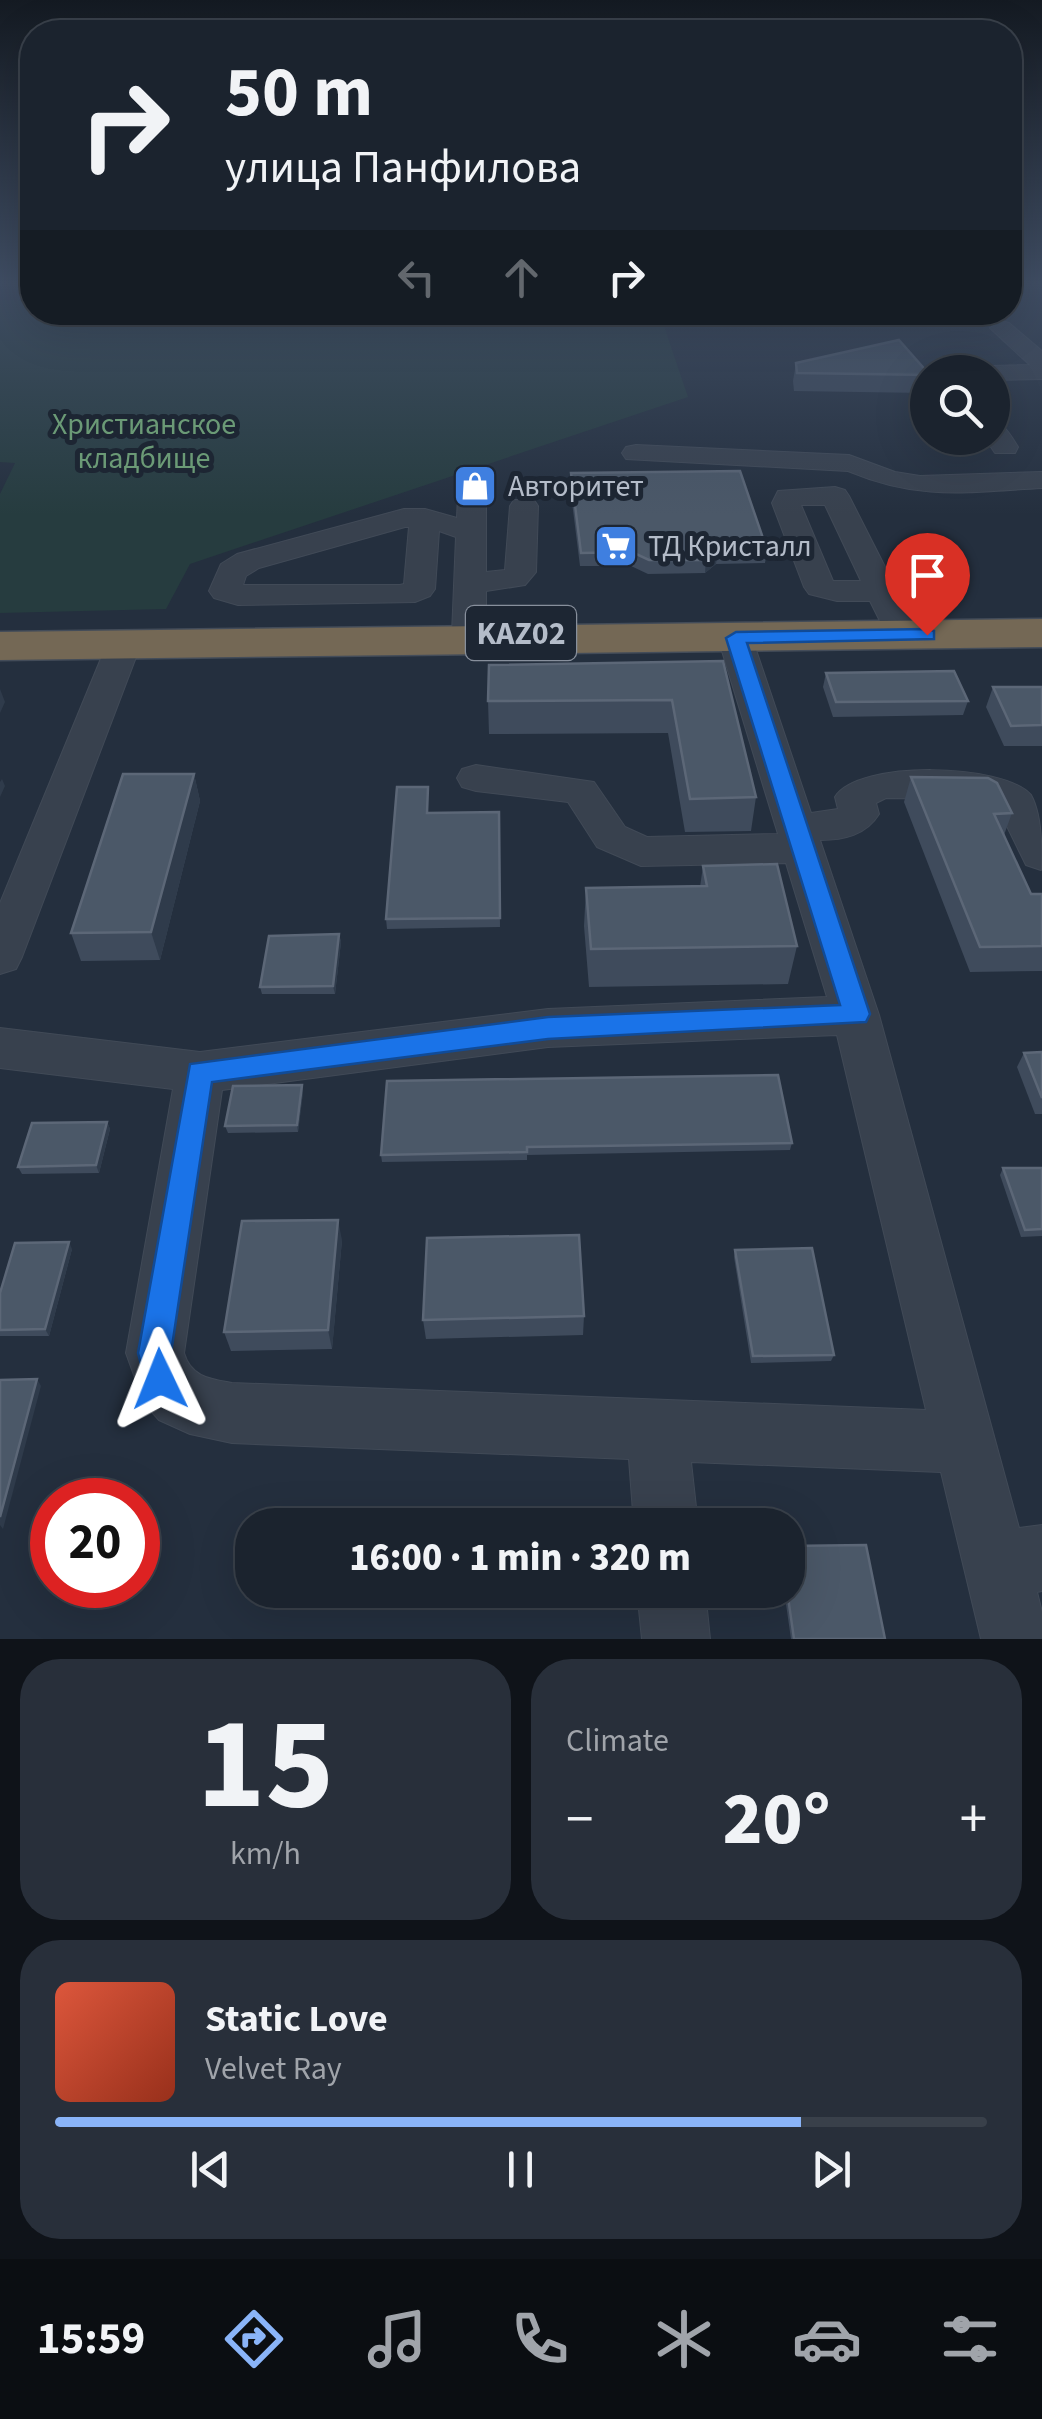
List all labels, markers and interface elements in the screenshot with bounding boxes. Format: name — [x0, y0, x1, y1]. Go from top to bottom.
text: 50 m — [225, 43, 373, 143]
icon: right — [60, 60, 190, 190]
text: улица Панфилова — [225, 136, 581, 200]
icon: left — [389, 250, 444, 305]
icon: ahead — [494, 250, 549, 305]
icon: right — [599, 250, 654, 305]
map controls — [910, 355, 1010, 455]
button: search — [910, 355, 1010, 455]
park label: Христианское кладбище — [52, 403, 236, 480]
shop icon: Авторитет — [452, 463, 498, 509]
place label: Авторитет — [508, 465, 644, 508]
supermarket icon: ТД Кристалл — [593, 523, 639, 569]
place label: ТД Кристалл — [648, 525, 812, 568]
pin — [885, 533, 970, 636]
icon: arrive — [900, 548, 955, 603]
road number: KАZ02 — [466, 606, 576, 660]
position arrow — [108, 1327, 212, 1431]
speed limit sign: 20 — [30, 1478, 160, 1608]
text: 16:00 · 1 min · 320 m — [349, 1531, 691, 1585]
text: 15 — [197, 1673, 334, 1858]
text: Climate — [566, 1718, 669, 1764]
text: 20° — [723, 1766, 830, 1873]
text: − — [566, 1781, 593, 1859]
text: + — [960, 1781, 987, 1859]
text: km/h — [230, 1831, 301, 1877]
text: Static Love — [205, 1992, 388, 2046]
text: Velvet Ray — [205, 2046, 342, 2092]
icon: previous — [183, 2142, 238, 2197]
icon: pause — [493, 2142, 548, 2197]
icon: next — [804, 2142, 859, 2197]
icon: directions — [219, 2304, 289, 2374]
icon: music — [362, 2304, 432, 2374]
icon: phone — [505, 2304, 575, 2374]
icon: climate — [649, 2304, 719, 2374]
icon: car — [792, 2304, 862, 2374]
icon: filters — [935, 2304, 1005, 2374]
text: 15:59 — [37, 2307, 145, 2371]

